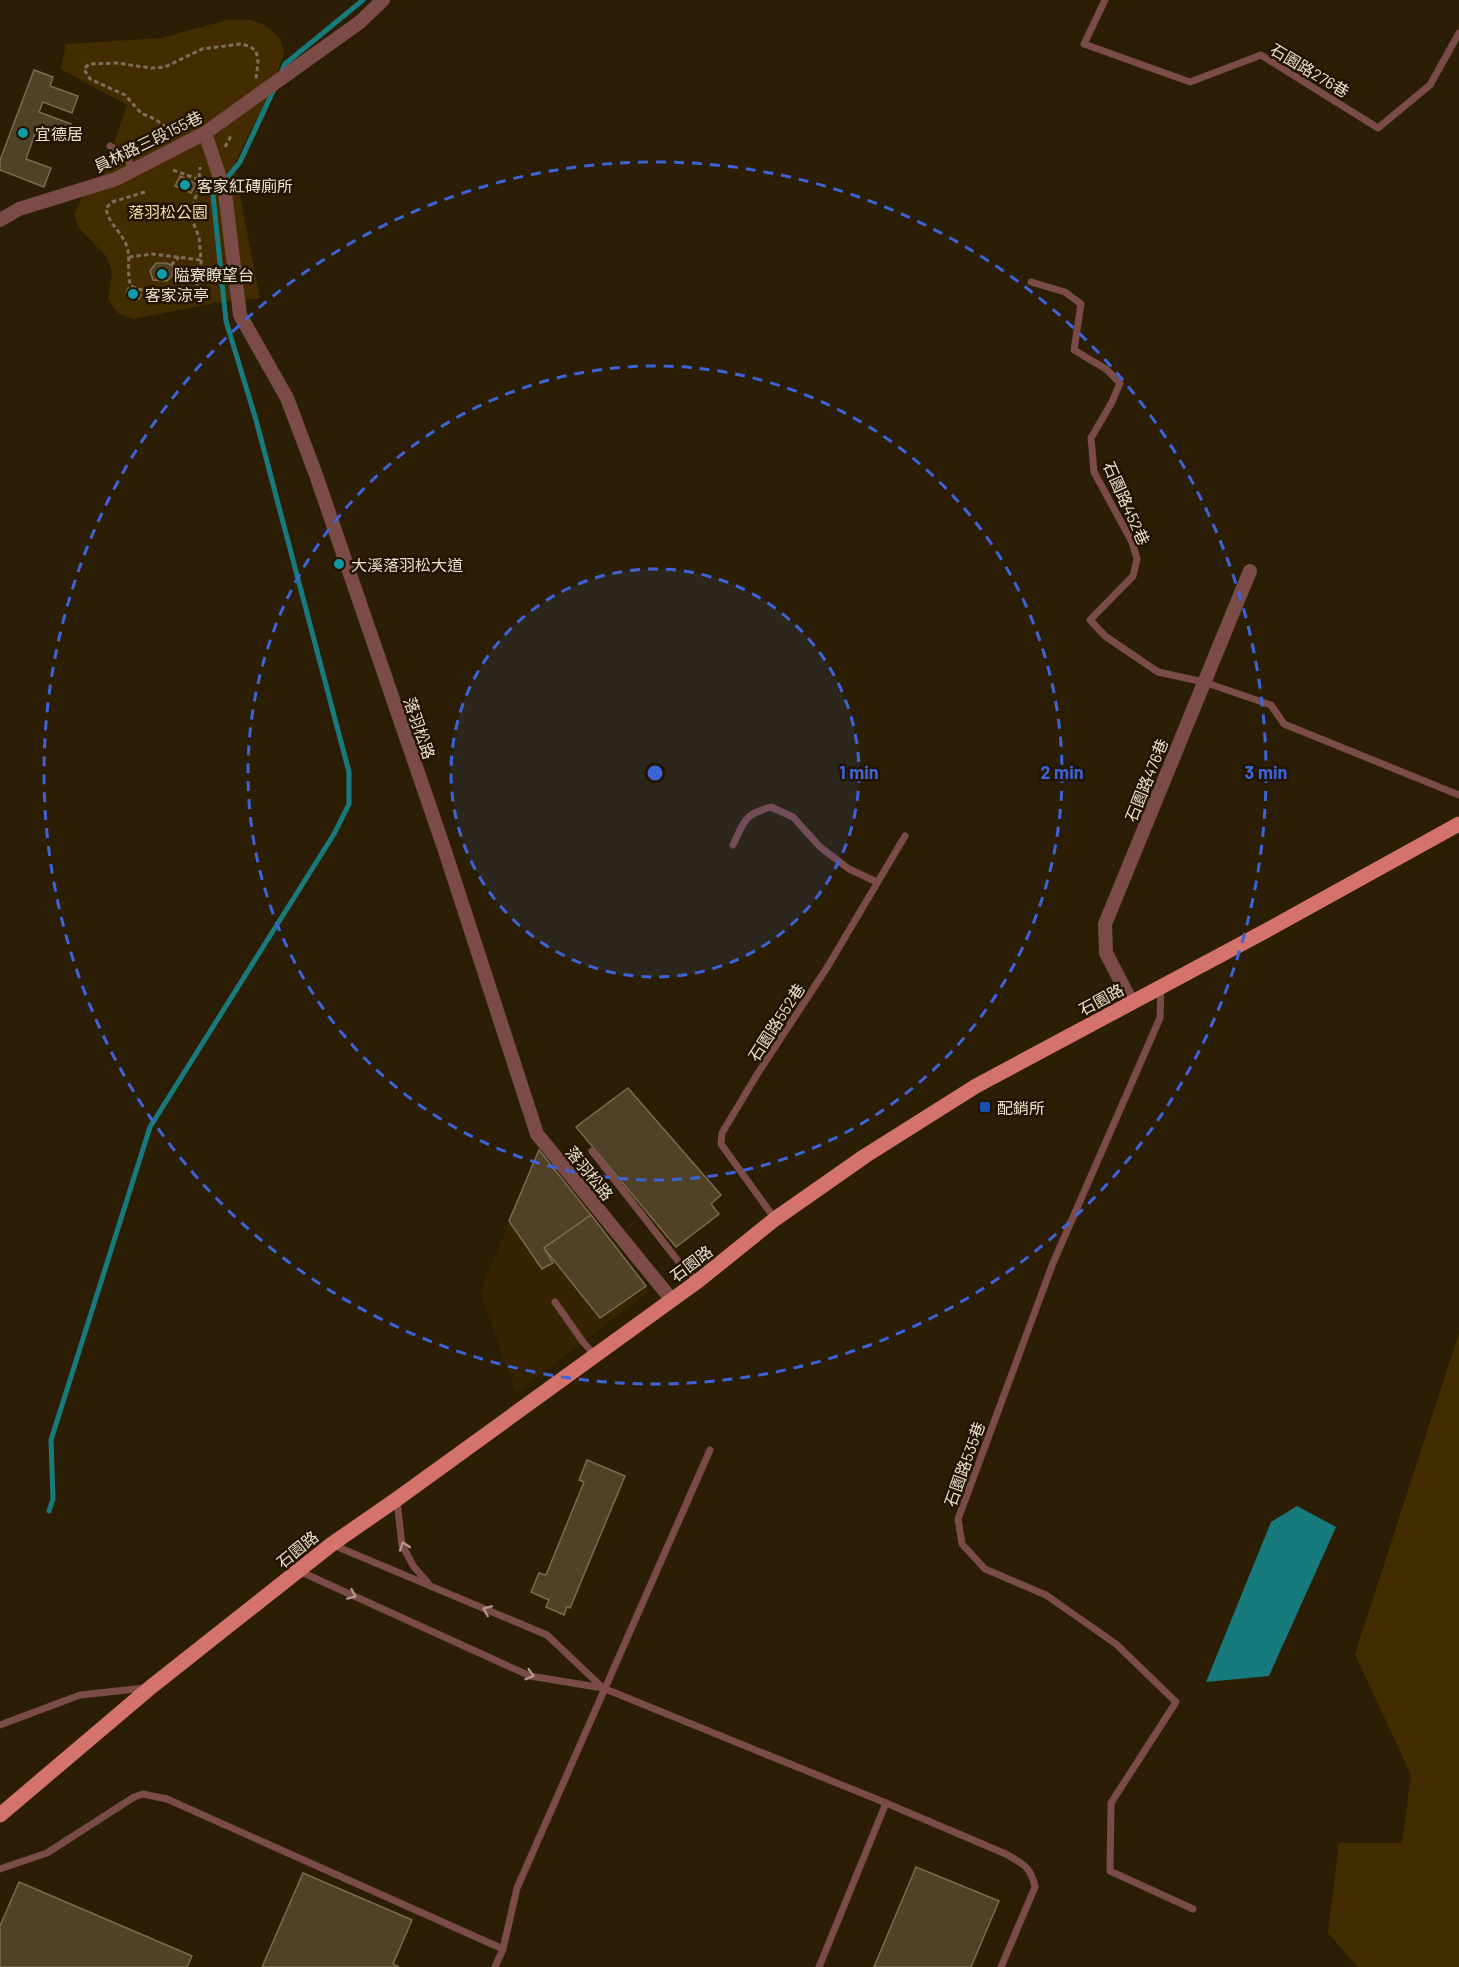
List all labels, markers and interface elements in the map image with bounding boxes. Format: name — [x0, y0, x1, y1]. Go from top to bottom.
street label: 石園路276巷 — [1267, 39, 1353, 101]
street label: 員林路三段155巷 — [91, 107, 205, 175]
place label: 宜德居 — [35, 124, 83, 143]
marker: 宜德居 — [16, 126, 30, 140]
place label: 客家紅磚廁所 — [197, 176, 293, 195]
marker: 客家紅磚廁所 — [178, 178, 192, 192]
park label: 落羽松公園 — [128, 202, 208, 221]
place label: 隘寮瞭望台 — [174, 265, 254, 284]
marker: 隘寮瞭望台 — [155, 267, 169, 281]
place label: 客家涼亭 — [145, 285, 209, 304]
marker: 客家涼亭 — [126, 287, 140, 301]
street label: 石園路452巷 — [1100, 458, 1154, 548]
place label: 大溪落羽松大道 — [351, 555, 463, 574]
marker: 大溪落羽松大道 — [332, 557, 346, 571]
street label: 落羽松路 — [401, 695, 439, 761]
street label: 石園路476巷 — [1121, 736, 1171, 824]
text: 1 min — [839, 761, 879, 783]
text: 2 min — [1040, 761, 1084, 783]
text: 3 min — [1245, 761, 1287, 783]
centre of rings — [645, 763, 665, 783]
street label: 石園路552巷 — [744, 979, 808, 1065]
street label: 石園路 — [1075, 979, 1127, 1019]
place label: 配銷所 — [997, 1098, 1045, 1117]
marker: 配銷所 — [978, 1100, 992, 1114]
street label: 落羽松路 — [562, 1142, 618, 1204]
street label: 石園路 — [666, 1241, 716, 1285]
street label: 石園路535巷 — [940, 1419, 988, 1509]
street label: 石園路 — [272, 1527, 322, 1571]
one-way arrow — [399, 1541, 412, 1552]
one-way arrow — [346, 1588, 357, 1600]
one-way arrow — [482, 1605, 493, 1617]
one-way arrow — [524, 1667, 535, 1680]

